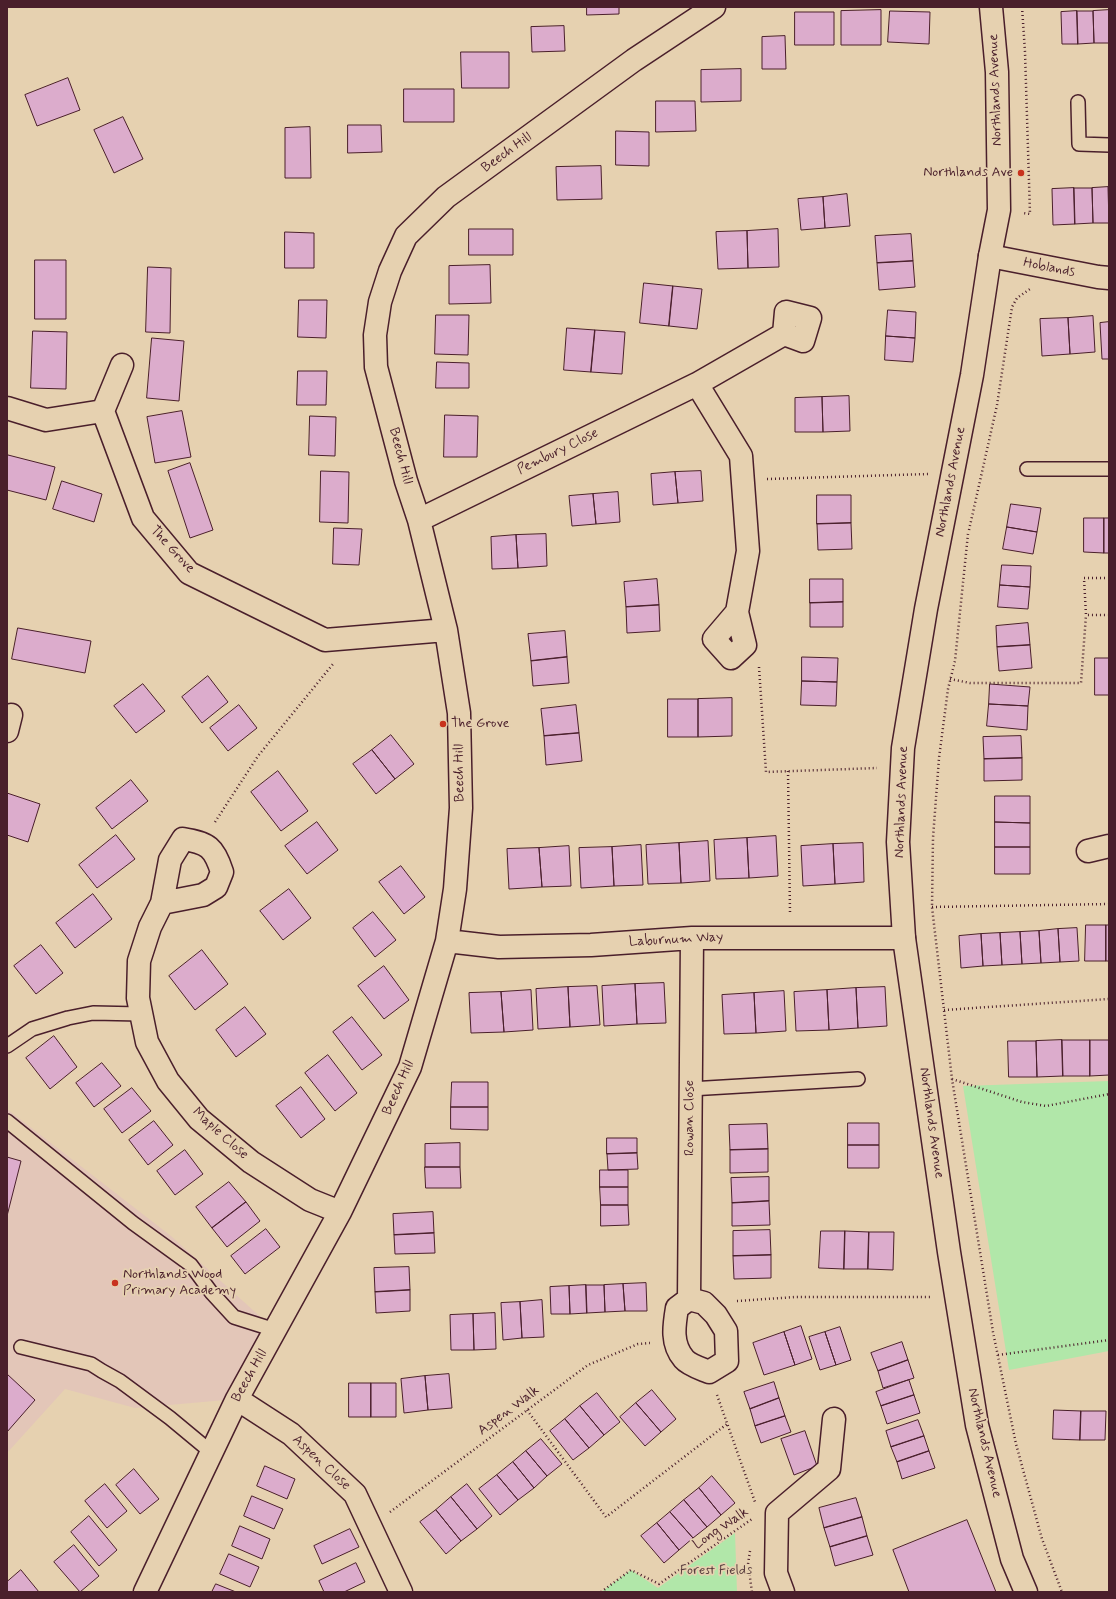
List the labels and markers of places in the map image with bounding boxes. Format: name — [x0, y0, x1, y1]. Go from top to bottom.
place label: Northlands Ave — [923, 165, 1013, 181]
marker: Northlands Ave — [1016, 168, 1026, 178]
place label: The Grove — [451, 716, 509, 732]
marker: The Grove — [438, 719, 448, 729]
place label: Northlands Wood Primary Academy — [123, 1267, 236, 1300]
marker: Northlands Wood Primary Academy — [110, 1278, 120, 1288]

